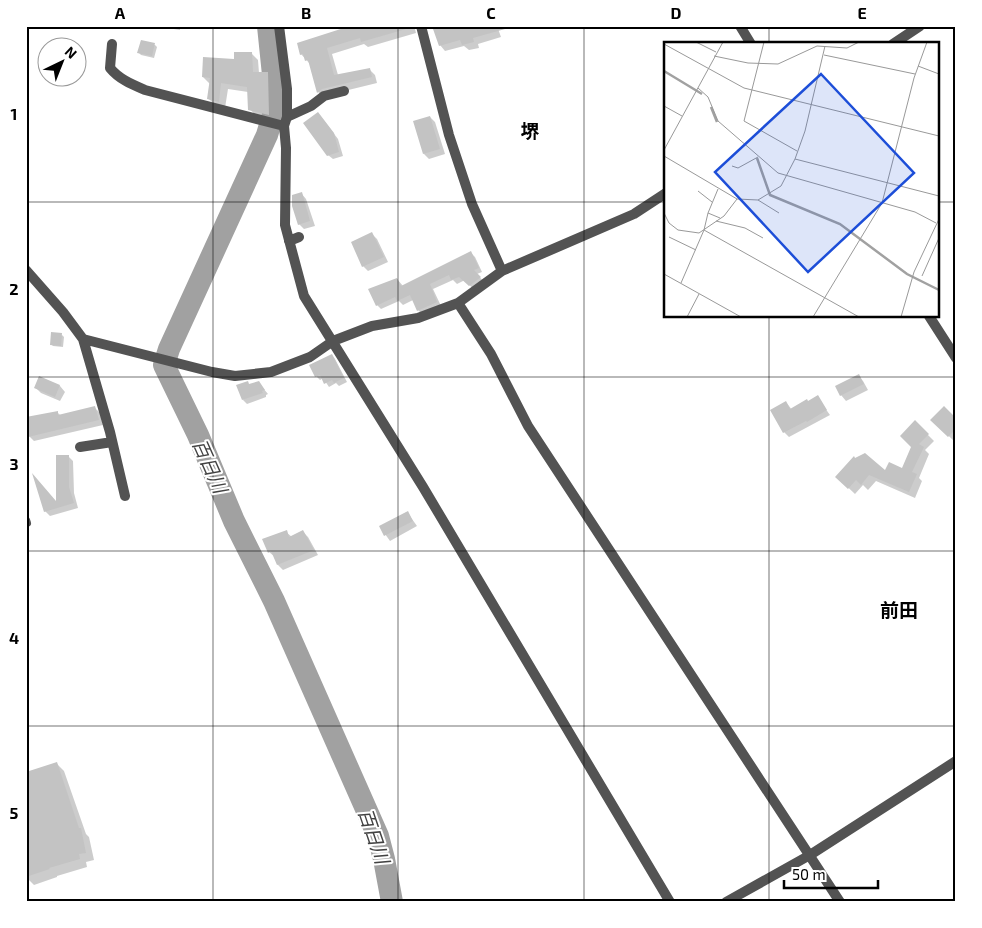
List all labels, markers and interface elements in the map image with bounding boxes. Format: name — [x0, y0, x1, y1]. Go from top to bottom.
text: A — [115, 3, 126, 22]
text: B — [301, 3, 311, 22]
text: C — [486, 3, 496, 22]
text: D — [671, 3, 682, 22]
text: E — [857, 3, 867, 22]
north arrow — [38, 38, 88, 88]
text: N — [62, 42, 81, 62]
inset map — [664, 42, 940, 318]
text: 1 — [11, 104, 17, 123]
district label: 堺 — [520, 119, 540, 142]
text: 2 — [9, 279, 19, 298]
water label: 百日川 — [188, 435, 233, 498]
text: 3 — [9, 454, 19, 473]
district label: 前田 — [880, 598, 918, 621]
text: 4 — [9, 628, 19, 647]
text: 5 — [10, 803, 19, 822]
water label: 百日川 — [354, 805, 395, 868]
scale bar — [784, 858, 878, 890]
text: 50 m — [792, 865, 826, 883]

